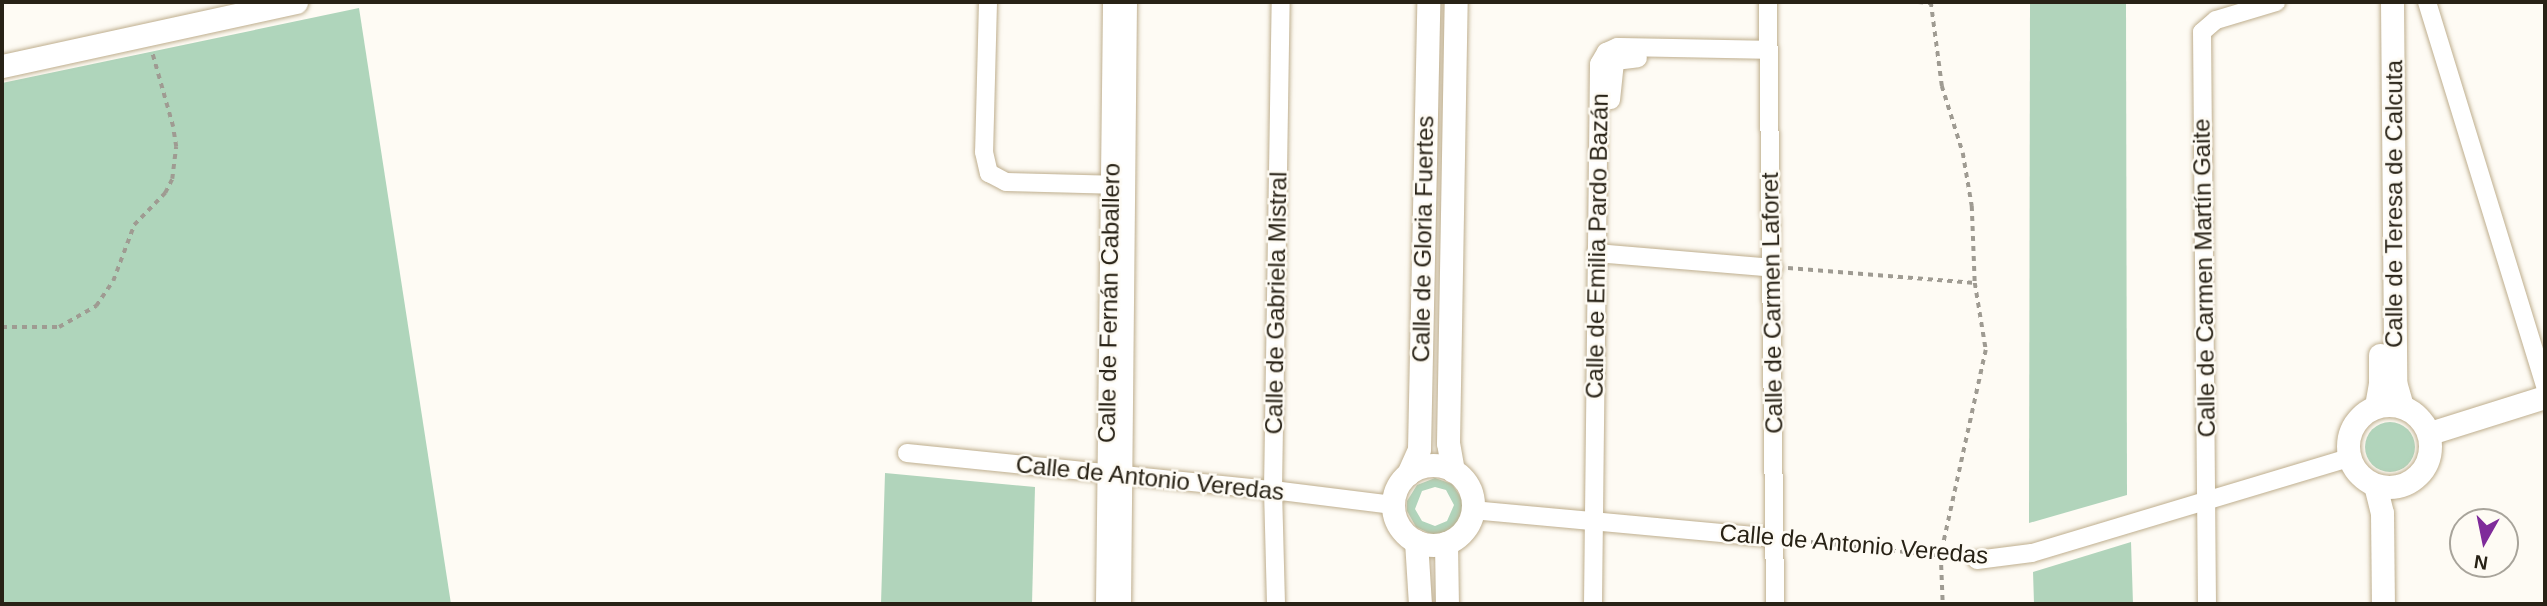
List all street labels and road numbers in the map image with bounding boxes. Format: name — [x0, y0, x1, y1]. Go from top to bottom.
street label: Calle de Teresa de Calcuta — [2380, 60, 2408, 348]
street label: Calle de Emilia Pardo Bazán — [1580, 93, 1614, 399]
street label: Calle de Gloria Fuertes — [1406, 115, 1440, 363]
street label: Calle de Carmen Martín Gaite — [2187, 118, 2221, 438]
street label: Calle de Fernán Caballero — [1092, 163, 1126, 443]
street label: Calle de Gabriela Mistral — [1259, 171, 1293, 435]
street label: Calle de Carmen Laforet — [1755, 172, 1789, 434]
street label: Calle de Antonio Veredas — [1014, 450, 1286, 506]
street label: Calle de Antonio Veredas — [1718, 518, 1990, 570]

